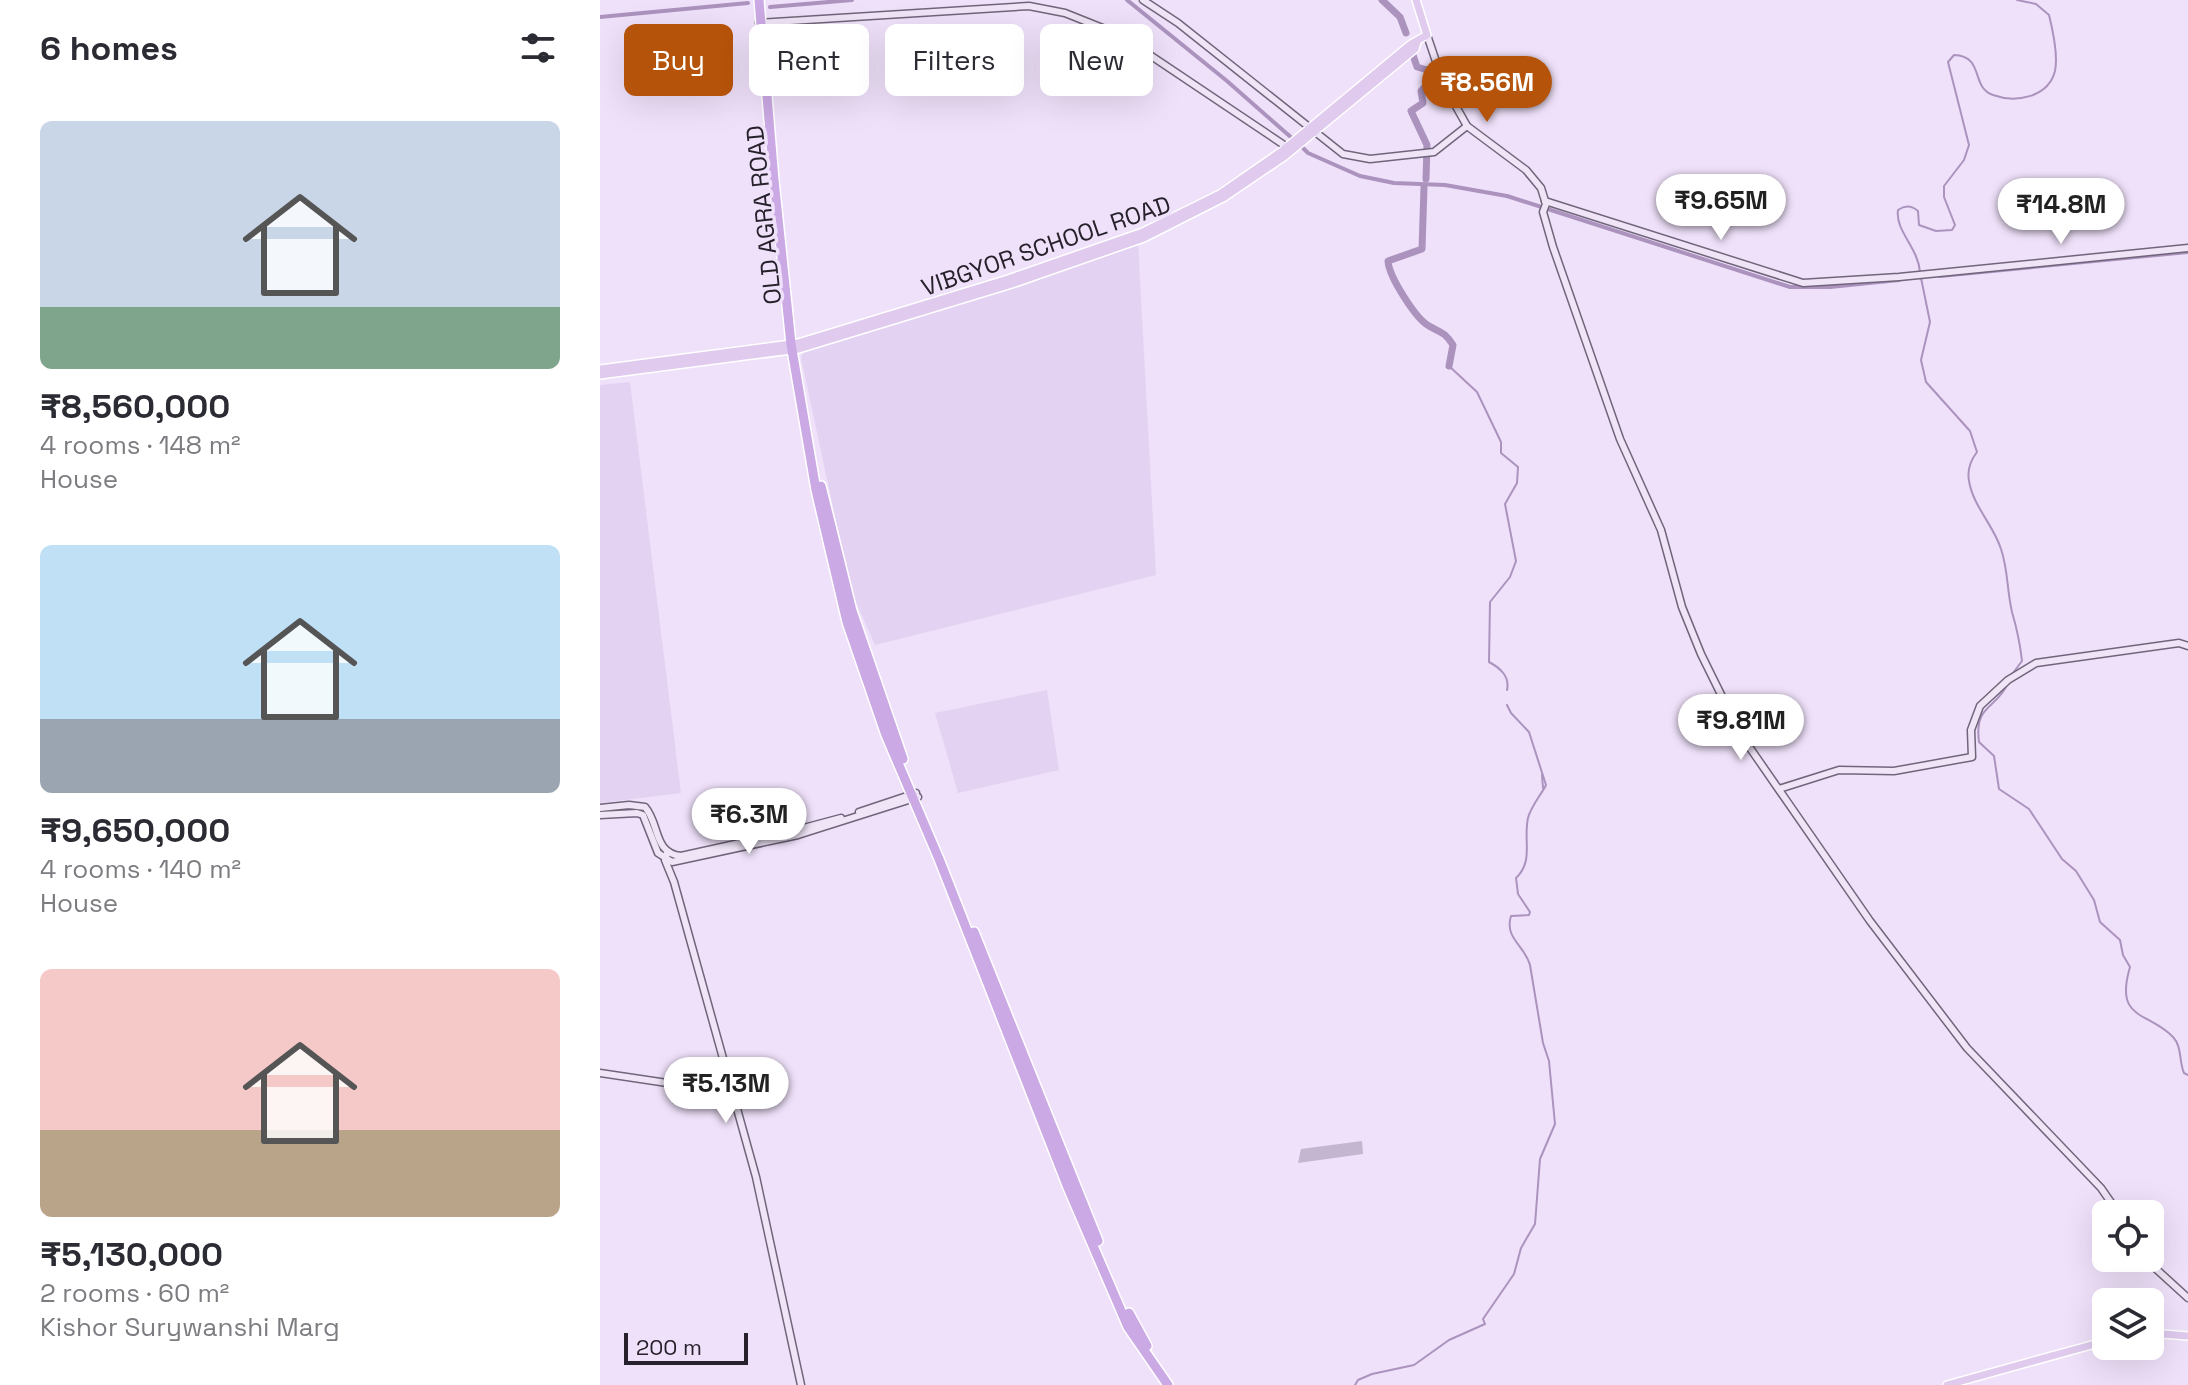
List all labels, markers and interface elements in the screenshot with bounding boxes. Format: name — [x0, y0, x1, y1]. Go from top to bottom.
chip: Buy — [624, 24, 733, 96]
chip: Rent — [749, 24, 869, 96]
chip: Filters — [885, 24, 1024, 96]
chip: New — [1040, 24, 1153, 96]
icon: filters — [516, 26, 560, 70]
text: 6 homes — [40, 27, 178, 70]
pin: ₹8.56M — [1422, 56, 1552, 124]
text: ₹8.56M — [1440, 65, 1534, 99]
street label: OLD AGRA ROAD — [739, 124, 788, 306]
icon: home — [228, 173, 372, 317]
pin: ₹9.65M — [1656, 174, 1786, 242]
pin: ₹14.8M — [1996, 178, 2126, 246]
text: ₹9.65M — [1674, 183, 1768, 217]
text: ₹14.8M — [2016, 187, 2106, 221]
street label: VIBGYOR SCHOOL ROAD — [917, 188, 1175, 303]
text: ₹8,560,000 — [40, 385, 230, 428]
text: 4 rooms · 148 m² — [40, 428, 241, 462]
text: House — [40, 462, 118, 496]
icon: home — [228, 597, 372, 741]
pin: ₹9.81M — [1676, 694, 1806, 762]
text: ₹9.81M — [1696, 703, 1786, 737]
pin: ₹6.3M — [693, 788, 805, 856]
text: ₹6.3M — [710, 797, 788, 831]
text: ₹9,650,000 — [40, 809, 230, 852]
text: 4 rooms · 140 m² — [40, 852, 241, 886]
text: House — [40, 886, 118, 920]
icon: home — [228, 1021, 372, 1165]
pin: ₹5.13M — [661, 1057, 791, 1125]
text: ₹5.13M — [682, 1066, 770, 1100]
map controls — [2092, 1200, 2164, 1360]
button: locate — [2092, 1200, 2164, 1272]
text: ₹5,130,000 — [40, 1233, 223, 1276]
text: 2 rooms · 60 m² — [40, 1276, 229, 1310]
button: layers — [2092, 1288, 2164, 1360]
text: Kishor Surywanshi Marg — [40, 1310, 340, 1344]
scale bar — [624, 1329, 748, 1365]
text: 200 m — [636, 1333, 702, 1361]

